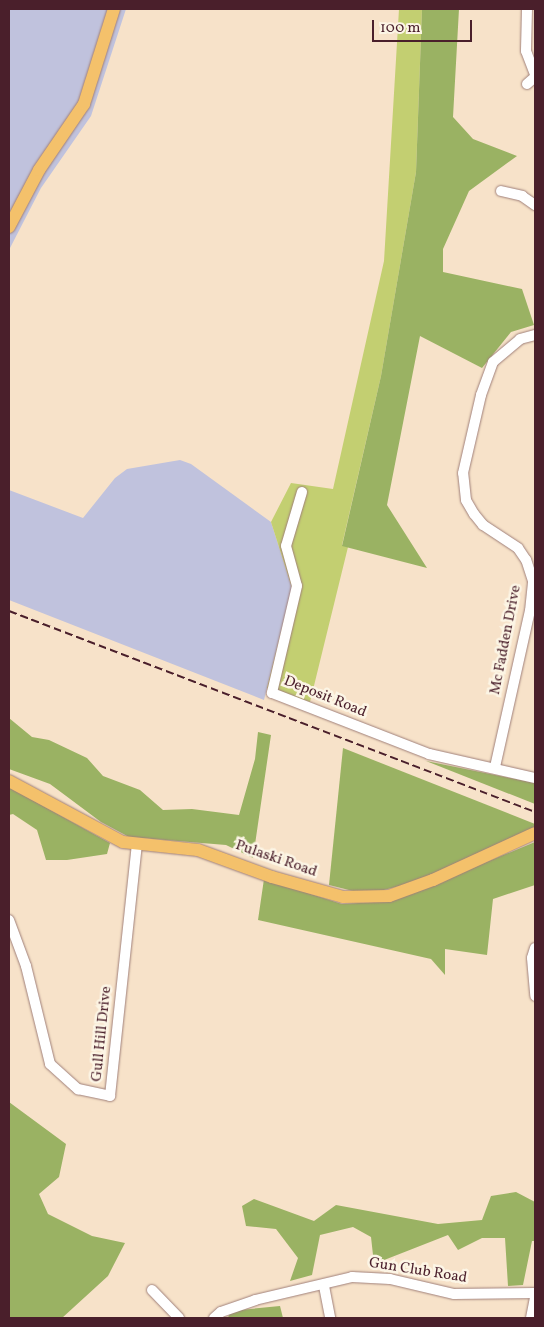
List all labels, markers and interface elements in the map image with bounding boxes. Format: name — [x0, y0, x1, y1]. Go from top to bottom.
scale bar — [374, 10, 474, 42]
text: 100 m — [380, 18, 420, 39]
street label: Mc Fadden Drive — [487, 584, 525, 696]
street label: Deposit Road — [281, 672, 369, 722]
street label: Pulaski Road — [233, 837, 319, 881]
street label: Gull Hill Drive — [88, 985, 116, 1083]
street label: Gun Club Road — [368, 1254, 468, 1288]

